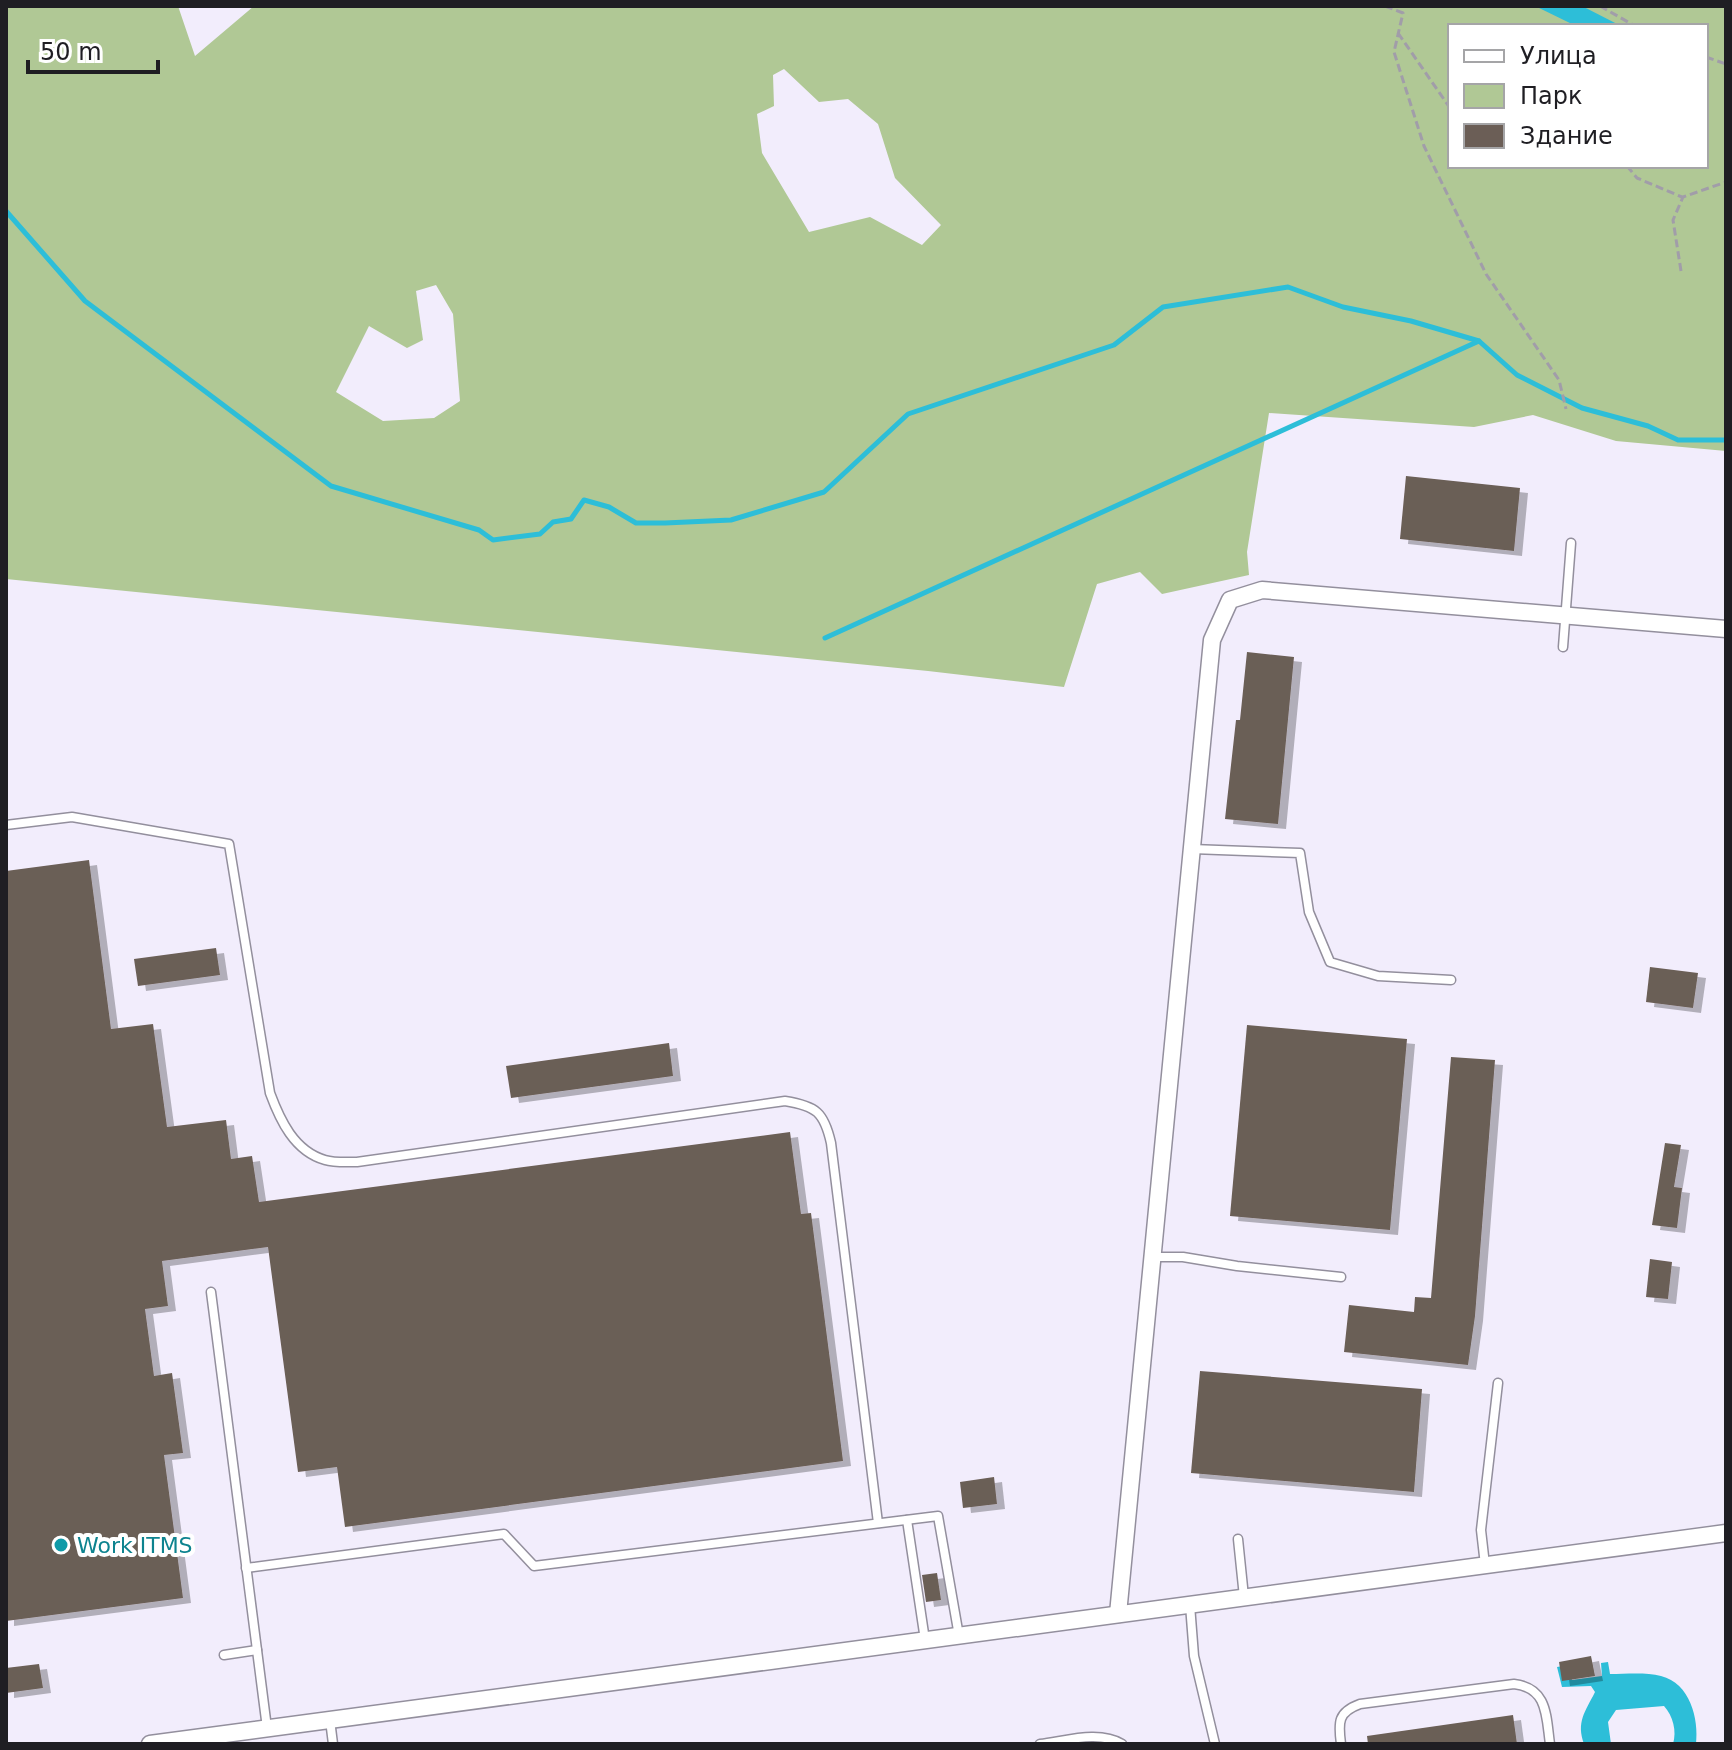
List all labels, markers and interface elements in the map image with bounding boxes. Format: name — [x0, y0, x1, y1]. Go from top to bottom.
scale bar — [28, 24, 158, 74]
legend — [1448, 24, 1708, 168]
text: 50 m — [40, 38, 102, 66]
text: Улица — [1520, 42, 1597, 70]
text: Парк — [1520, 82, 1582, 110]
text: Здание — [1520, 122, 1613, 150]
place label: Work ITMS — [77, 1533, 193, 1558]
marker: Work ITMS — [52, 1536, 70, 1554]

